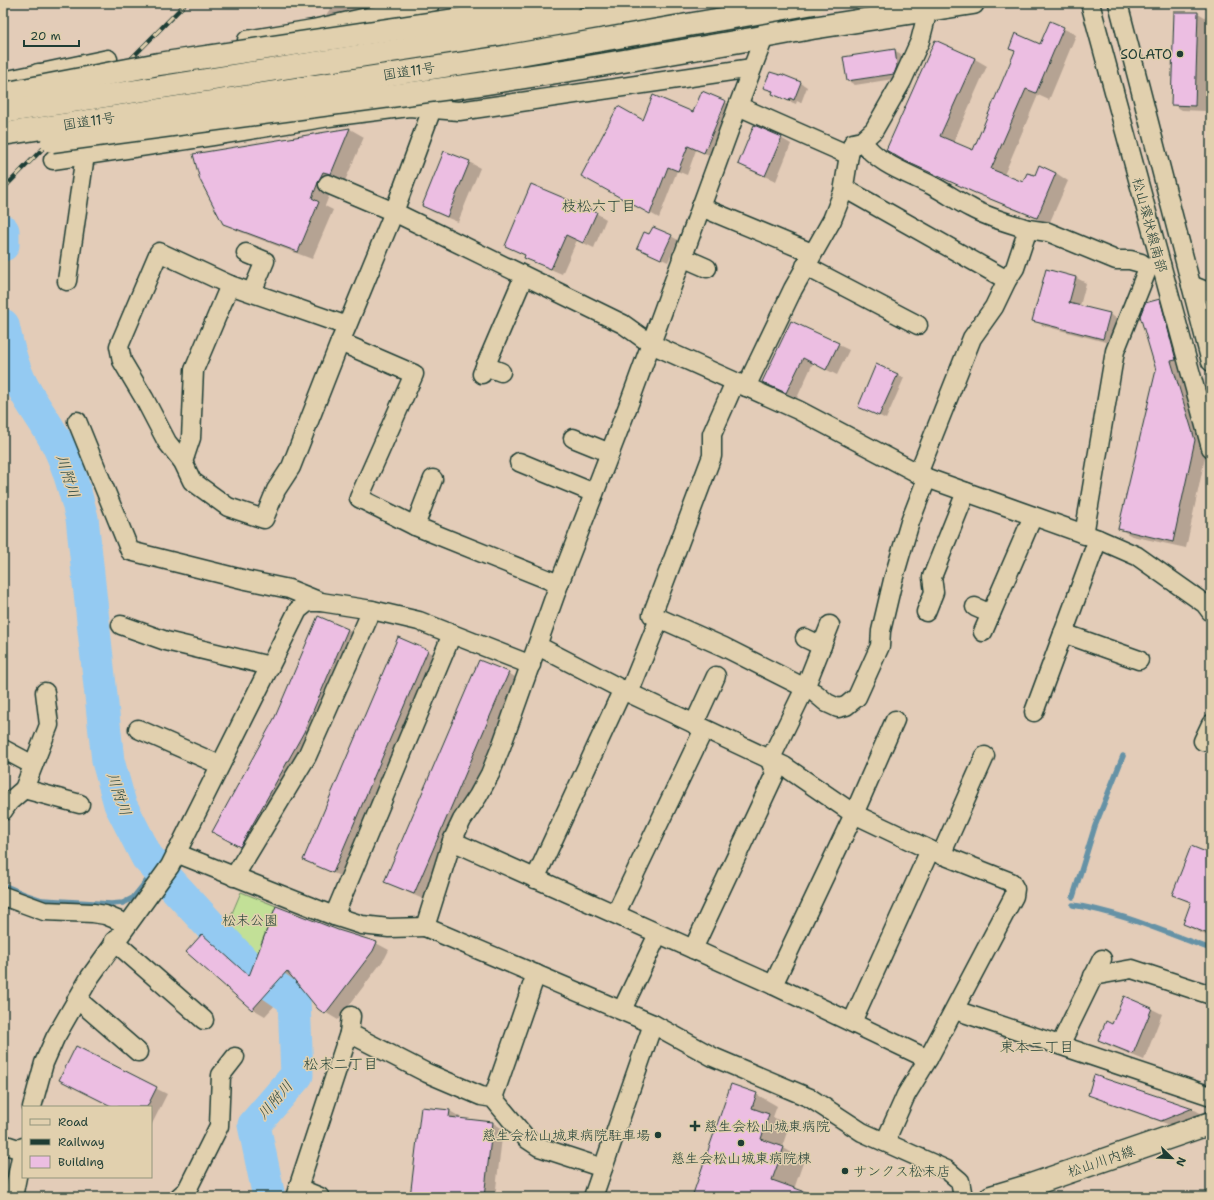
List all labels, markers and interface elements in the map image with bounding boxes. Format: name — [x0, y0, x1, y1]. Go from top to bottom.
scale bar — [24, 22, 79, 48]
text: 20 m — [30, 28, 61, 44]
place label: SOLATO — [1120, 45, 1172, 63]
marker: SOLATO — [1175, 49, 1185, 59]
street label: 国道11号 — [381, 58, 437, 84]
street label: 国道11号 — [61, 108, 117, 134]
street label: 松山環状線南部 — [1129, 175, 1171, 275]
district label: 枝松六丁目 — [561, 196, 637, 216]
water label: 川附川 — [52, 452, 84, 500]
water label: 川附川 — [102, 769, 136, 819]
park label: 松末公園 — [222, 911, 278, 929]
district label: 束本二丁目 — [999, 1037, 1075, 1057]
district label: 松末二丁目 — [303, 1054, 379, 1074]
water label: 川附川 — [253, 1076, 297, 1124]
legend — [22, 1106, 152, 1178]
text: Road — [58, 1114, 89, 1130]
place label: 慈生会松山城東病院 — [704, 1117, 830, 1135]
marker: 慈生会松山城東病院 — [689, 1120, 701, 1132]
place label: 慈生会松山城東病院駐車場 — [482, 1126, 650, 1144]
marker: 慈生会松山城東病院駐車場 — [653, 1130, 663, 1140]
text: Railway — [58, 1134, 105, 1150]
marker: 慈生会松山城東病院棟 — [736, 1138, 746, 1148]
north arrow — [1152, 1138, 1192, 1178]
street label: 松山川内線 — [1065, 1141, 1137, 1181]
place label: 慈生会松山城東病院棟 — [671, 1149, 812, 1167]
text: Building — [58, 1154, 104, 1170]
text: N — [1172, 1155, 1189, 1169]
place label: サンクス松末店 — [853, 1162, 951, 1180]
marker: サンクス松末店 — [840, 1166, 850, 1176]

